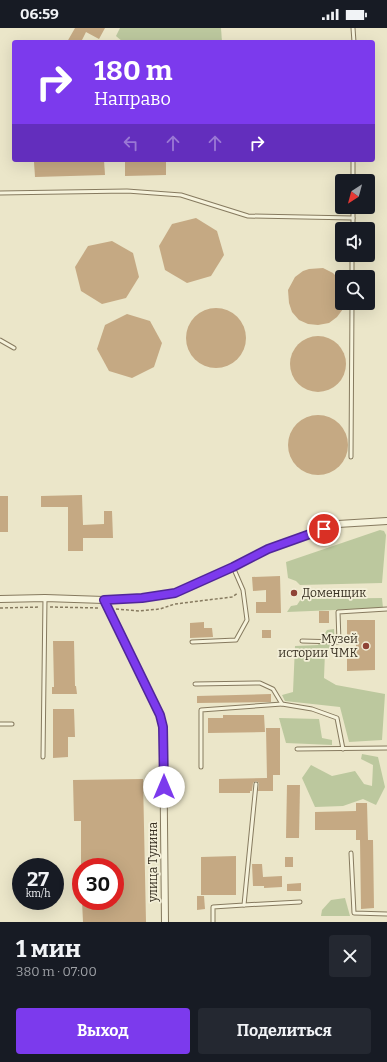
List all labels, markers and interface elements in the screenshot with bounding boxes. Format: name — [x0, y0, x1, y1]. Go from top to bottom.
text: 06:59 — [20, 5, 59, 23]
text: 180 m — [94, 54, 172, 87]
icon: right — [28, 56, 80, 108]
text: Направо — [94, 88, 171, 110]
icon: left — [120, 132, 142, 154]
icon: ahead — [162, 132, 184, 154]
icon: ahead — [204, 132, 226, 154]
icon: right — [246, 132, 268, 154]
north arrow — [335, 174, 375, 214]
map controls — [335, 174, 375, 310]
button: sound — [335, 222, 375, 262]
button: search — [335, 270, 375, 310]
pin — [307, 512, 341, 546]
icon: arrive — [313, 518, 335, 540]
place label: Доменщик — [302, 586, 366, 600]
marker: Доменщик — [289, 588, 299, 598]
place label: Музей истории ЧМК — [278, 632, 358, 660]
marker: Музей истории ЧМК — [361, 641, 371, 651]
position arrow — [143, 766, 185, 808]
street label: улица Тулина — [146, 822, 160, 903]
speed limit sign: 30 — [72, 858, 124, 910]
text: 27 — [27, 867, 49, 891]
text: km/h — [26, 888, 50, 900]
text: 1 мин — [16, 935, 81, 963]
button: close — [329, 935, 371, 977]
text: 380 m · 07:00 — [16, 964, 97, 979]
button: Выход — [16, 1008, 190, 1054]
button: Поделиться — [198, 1008, 371, 1054]

